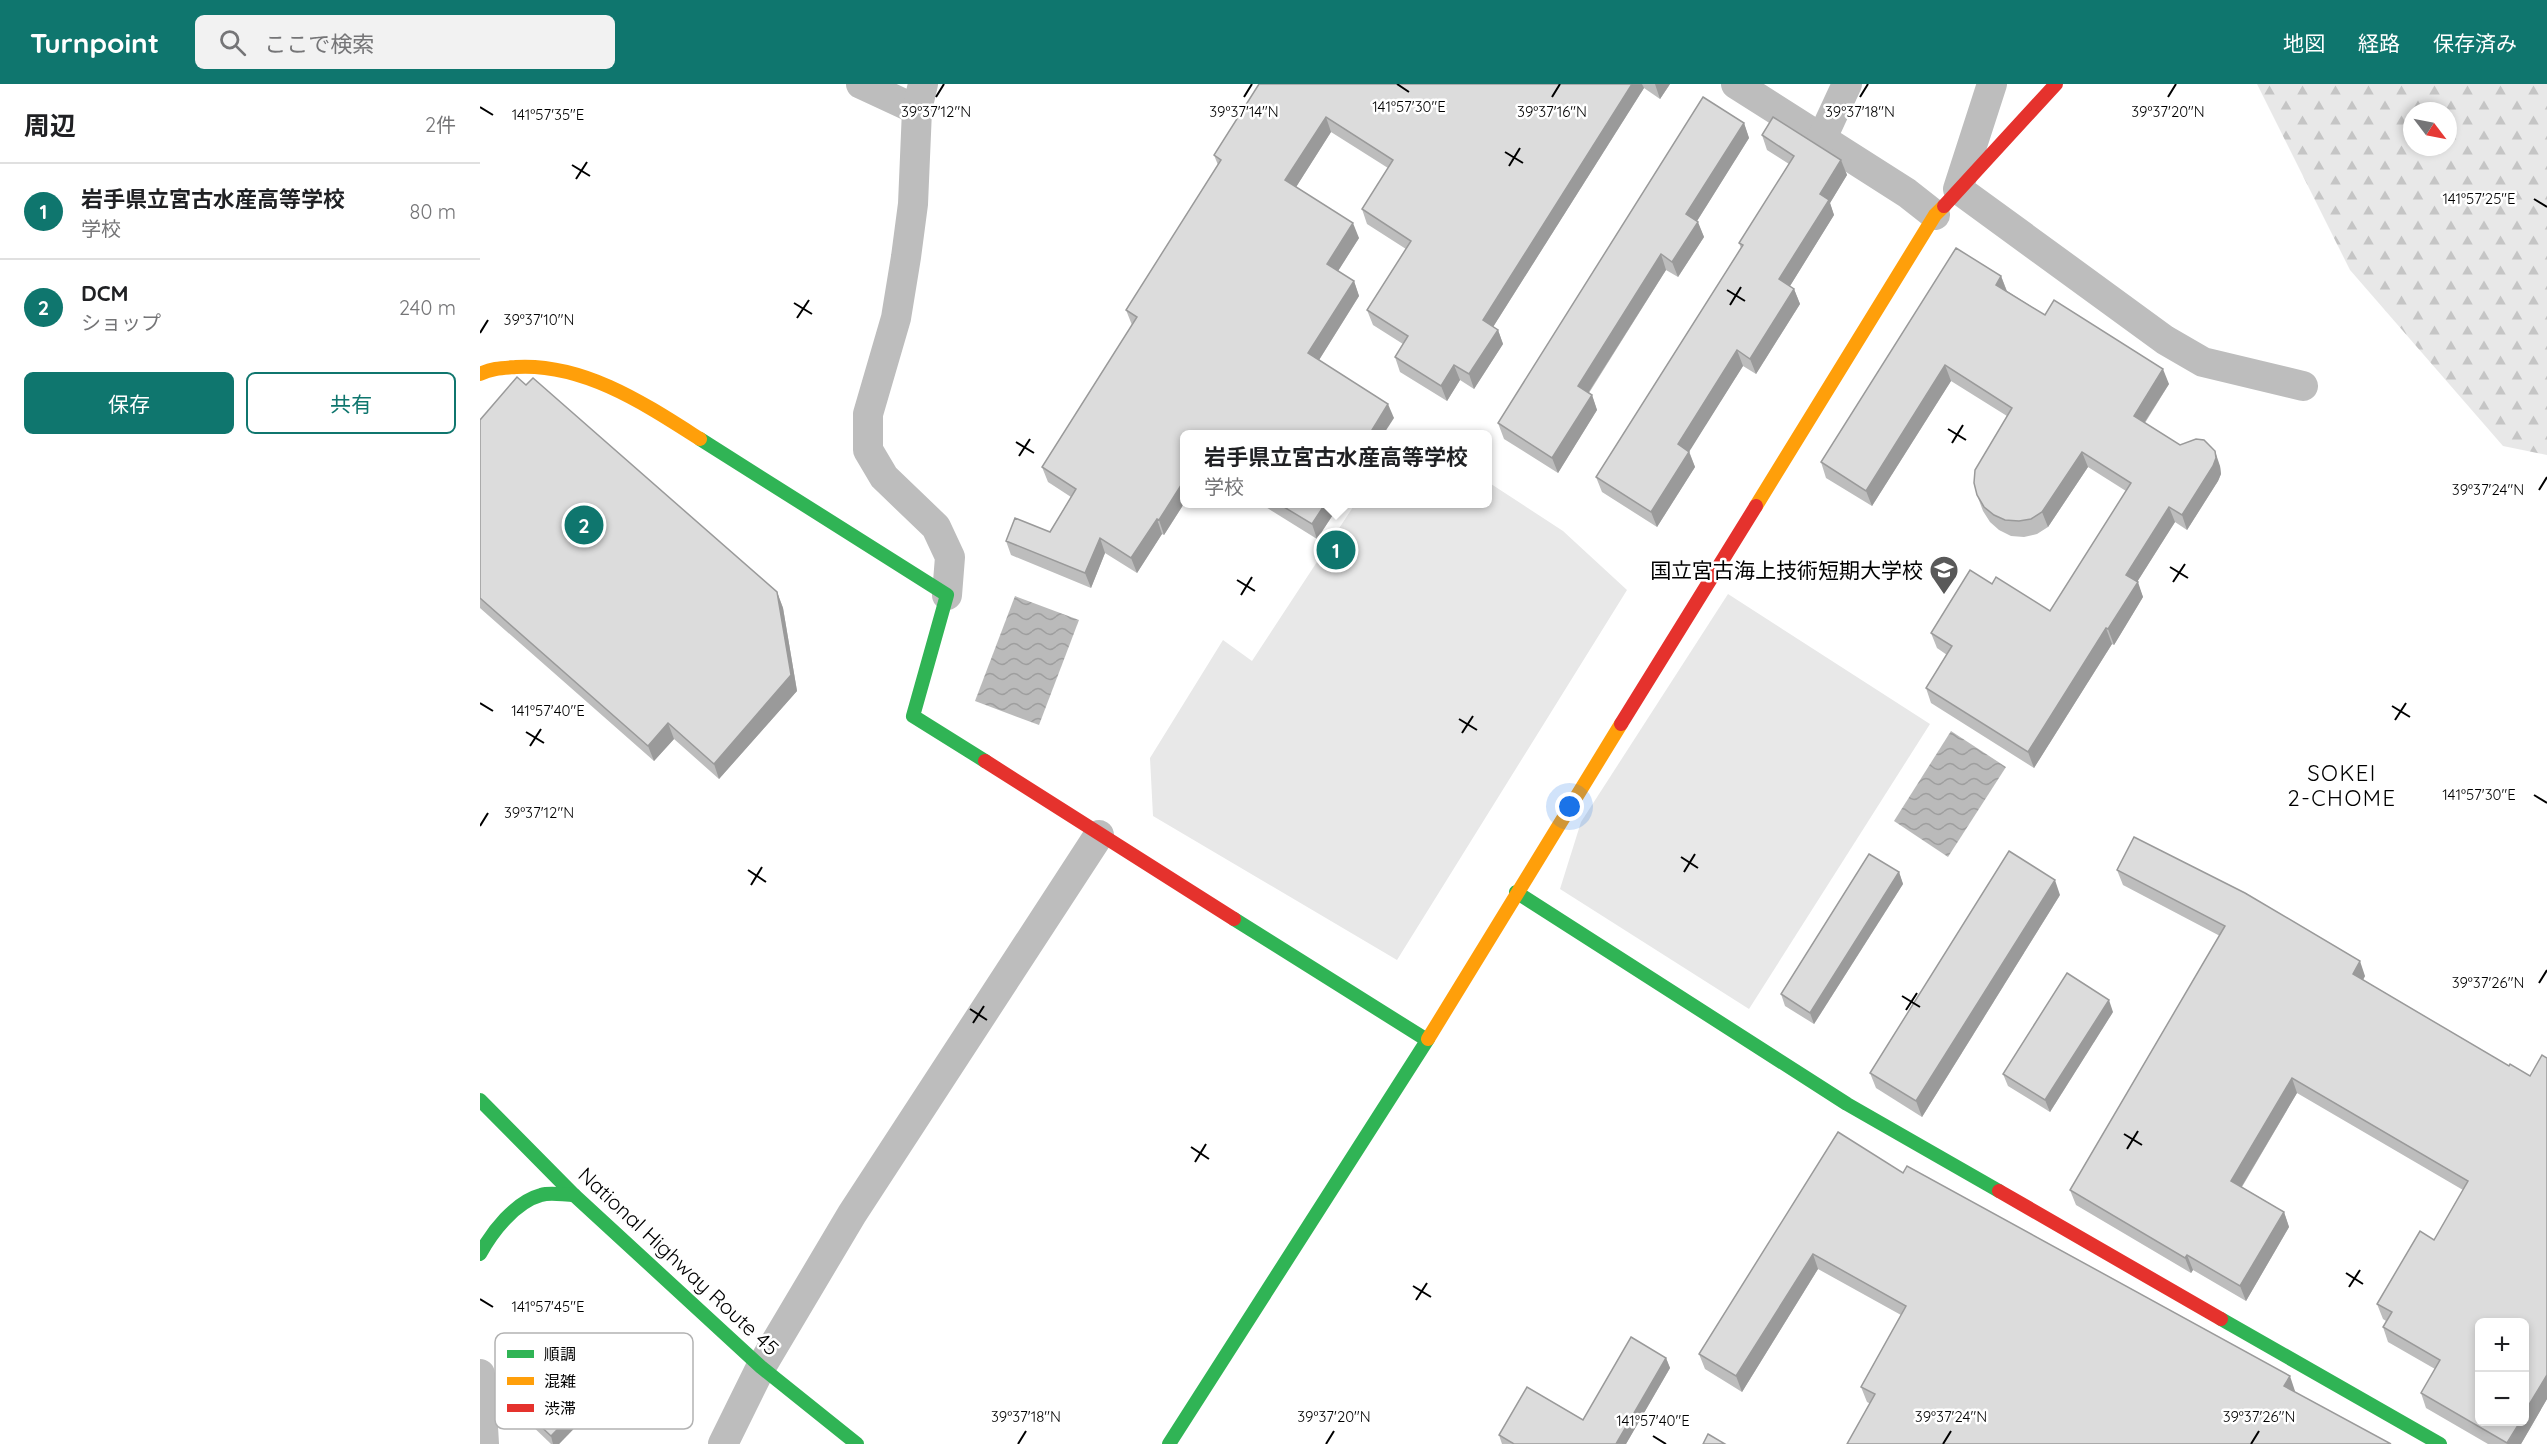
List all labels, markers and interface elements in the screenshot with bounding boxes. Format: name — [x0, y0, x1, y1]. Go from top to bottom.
search box — [195, 15, 615, 69]
text: Turnpoint — [30, 25, 159, 60]
icon: search — [216, 26, 249, 59]
text: ここで検索 — [264, 30, 374, 58]
text: 地図 — [2283, 30, 2325, 56]
text: 経路 — [2358, 30, 2400, 56]
text: 保存済み — [2433, 30, 2517, 56]
text: 141°57'30"E — [1372, 97, 1446, 116]
text: 39°37'12"N — [901, 102, 971, 121]
text: 39°37'14"N — [1209, 102, 1279, 121]
text: 39°37'16"N — [1517, 102, 1587, 121]
text: 39°37'18"N — [1825, 102, 1895, 121]
text: 39°37'20"N — [2131, 102, 2205, 121]
north arrow — [2403, 102, 2457, 156]
text: 141°57'35"E — [512, 105, 584, 124]
text: 周辺 — [24, 109, 76, 142]
text: 2件 — [425, 112, 456, 137]
text: 岩手県立宮古水産高等学校 — [81, 185, 345, 213]
text: 141°57'25"E — [2442, 189, 2516, 208]
text: 1 — [40, 199, 47, 224]
text: 80 m — [410, 199, 456, 224]
text: 学校 — [81, 216, 121, 241]
text: DCM — [81, 279, 129, 307]
text: 2 — [38, 295, 49, 320]
text: 240 m — [399, 295, 456, 320]
text: ショップ — [81, 310, 161, 335]
text: 39°37'10"N — [504, 310, 574, 329]
button: 保存 — [24, 372, 234, 434]
button: 共有 — [246, 372, 456, 434]
popup — [1180, 430, 1492, 508]
text: 岩手県立宮古水産高等学校 — [1204, 443, 1468, 471]
text: 学校 — [1204, 474, 1244, 499]
text: 39°37'24"N — [2452, 480, 2524, 499]
pin: 2 — [564, 502, 604, 548]
pin: 1 — [1316, 528, 1356, 572]
school or university icon: 国立宮古海上技術短期大学校 — [1928, 554, 1960, 596]
place label: 国立宮古海上技術短期大学校 — [1650, 557, 1923, 583]
text: 141°57'40"E — [511, 701, 585, 720]
district label: SOKEI 2-CHOME — [2287, 759, 2397, 812]
text: 141°57'30"E — [2442, 785, 2516, 804]
your location — [1555, 792, 1584, 821]
text: 39°37'12"N — [504, 803, 574, 822]
text: 39°37'26"N — [2452, 973, 2524, 992]
street label: National Highway Route 45 — [573, 1161, 785, 1361]
text: 141°57'45"E — [512, 1297, 584, 1316]
map controls — [2475, 1318, 2529, 1426]
button: + — [2475, 1318, 2529, 1372]
legend — [495, 1333, 693, 1429]
text: 順調 — [544, 1344, 576, 1364]
text: 混雑 — [544, 1371, 576, 1391]
button: − — [2475, 1372, 2529, 1426]
text: 渋滞 — [544, 1398, 576, 1418]
text: 39°37'18"N — [991, 1407, 1061, 1426]
text: 39°37'20"N — [1297, 1407, 1371, 1426]
text: 39°37'24"N — [1915, 1407, 1987, 1426]
text: 39°37'26"N — [2223, 1407, 2295, 1426]
text: 141°57'40"E — [1616, 1411, 1690, 1430]

